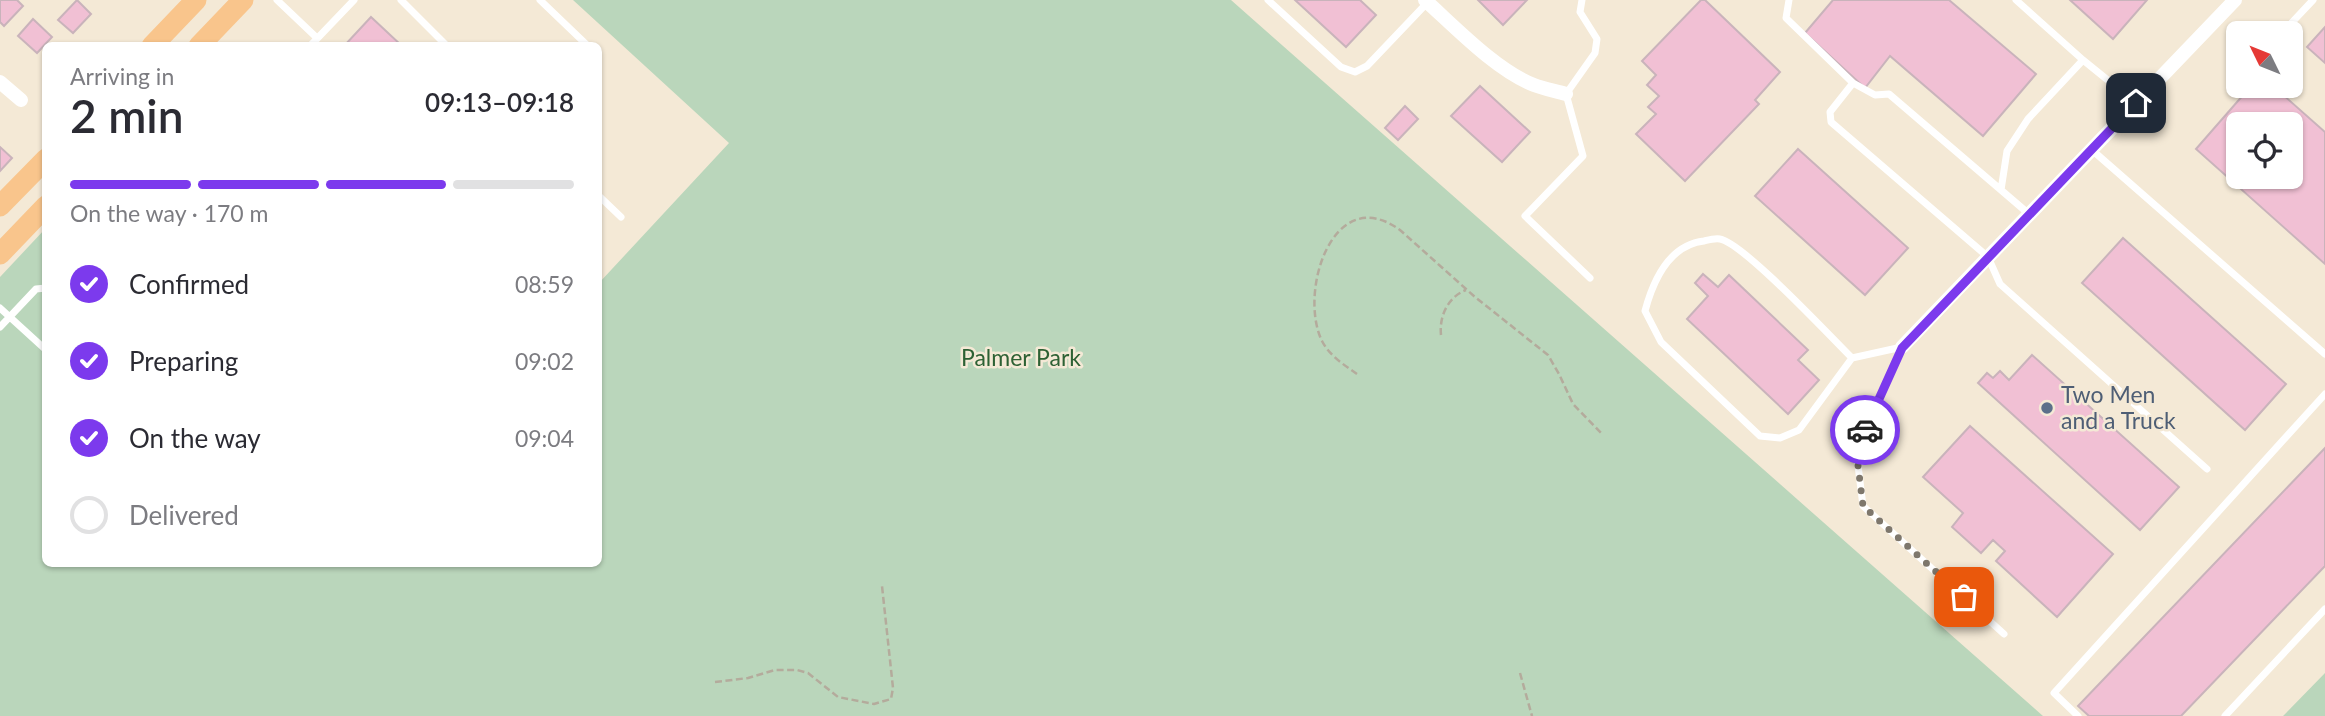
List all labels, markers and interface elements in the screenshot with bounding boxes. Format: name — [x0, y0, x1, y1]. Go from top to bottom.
north arrow — [2226, 21, 2303, 98]
map controls — [2226, 21, 2303, 189]
text: Arriving in — [70, 62, 174, 90]
pin — [2106, 73, 2166, 133]
icon: home — [2117, 84, 2155, 122]
text: 09:13–09:18 — [425, 86, 574, 118]
text: 2 min — [70, 88, 184, 143]
button: locate — [2226, 112, 2303, 189]
text: On the way · 170 m — [70, 199, 269, 227]
icon: check — [70, 265, 108, 303]
text: Confirmed — [129, 268, 249, 300]
text: 08:59 — [515, 270, 574, 298]
icon: check — [70, 342, 108, 380]
park label: Palmer Park — [961, 343, 1081, 371]
text: Preparing — [129, 345, 238, 377]
text: 09:02 — [515, 347, 574, 375]
place label: Two Men and a Truck — [2061, 380, 2176, 434]
courier — [1830, 395, 1900, 465]
marker: Two Men and a Truck — [2039, 400, 2055, 416]
icon: car — [1846, 411, 1884, 449]
icon: check — [70, 419, 108, 457]
text: On the way — [129, 422, 261, 454]
text: 09:04 — [515, 424, 574, 452]
text: Delivered — [129, 499, 239, 531]
pin — [1934, 567, 1994, 627]
icon: bag — [1945, 578, 1983, 616]

